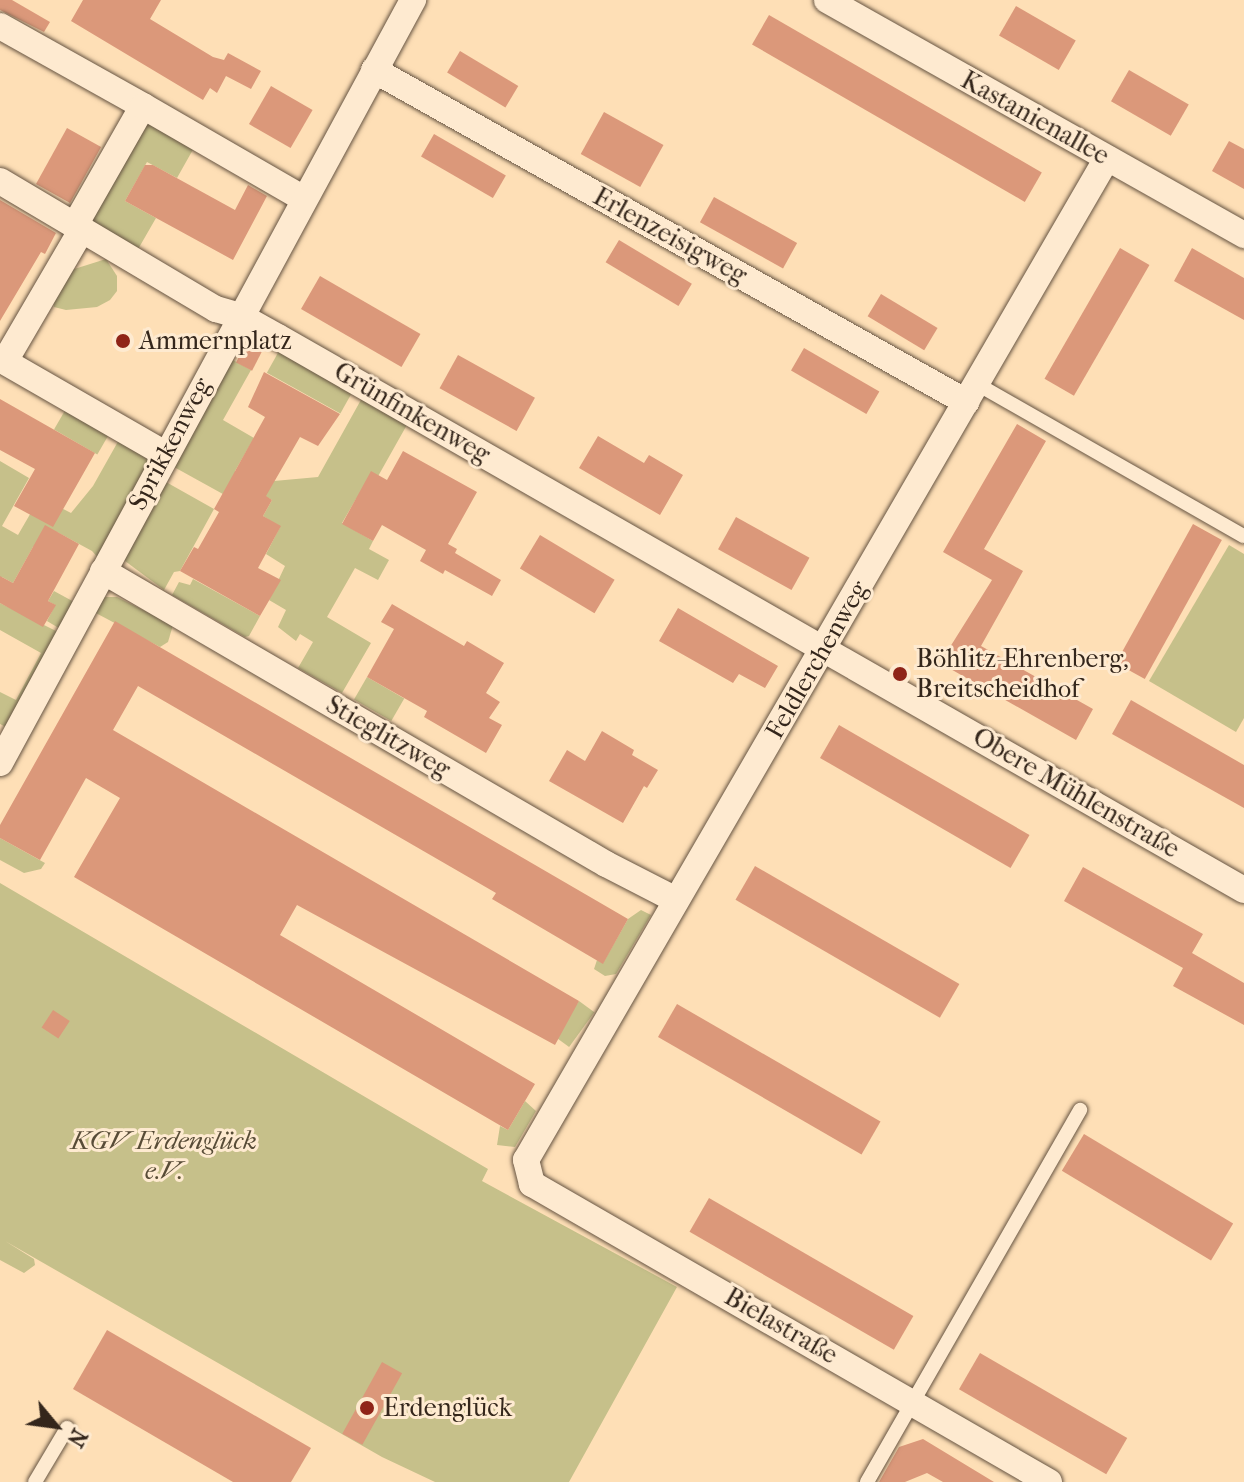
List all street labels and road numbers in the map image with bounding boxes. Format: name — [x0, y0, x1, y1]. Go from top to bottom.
street label: Kastanienallee — [955, 64, 1115, 172]
street label: Erlenzeisigweg — [588, 181, 752, 291]
street label: Grünfinkenweg — [328, 356, 496, 470]
street label: Sprikkenweg — [122, 372, 218, 516]
street label: Feldlerchenweg — [759, 575, 875, 745]
street label: Stieglitzweg — [320, 689, 456, 785]
street label: Obere Mühlenstraße — [967, 721, 1185, 865]
street label: Bielastraße — [719, 1281, 843, 1371]

